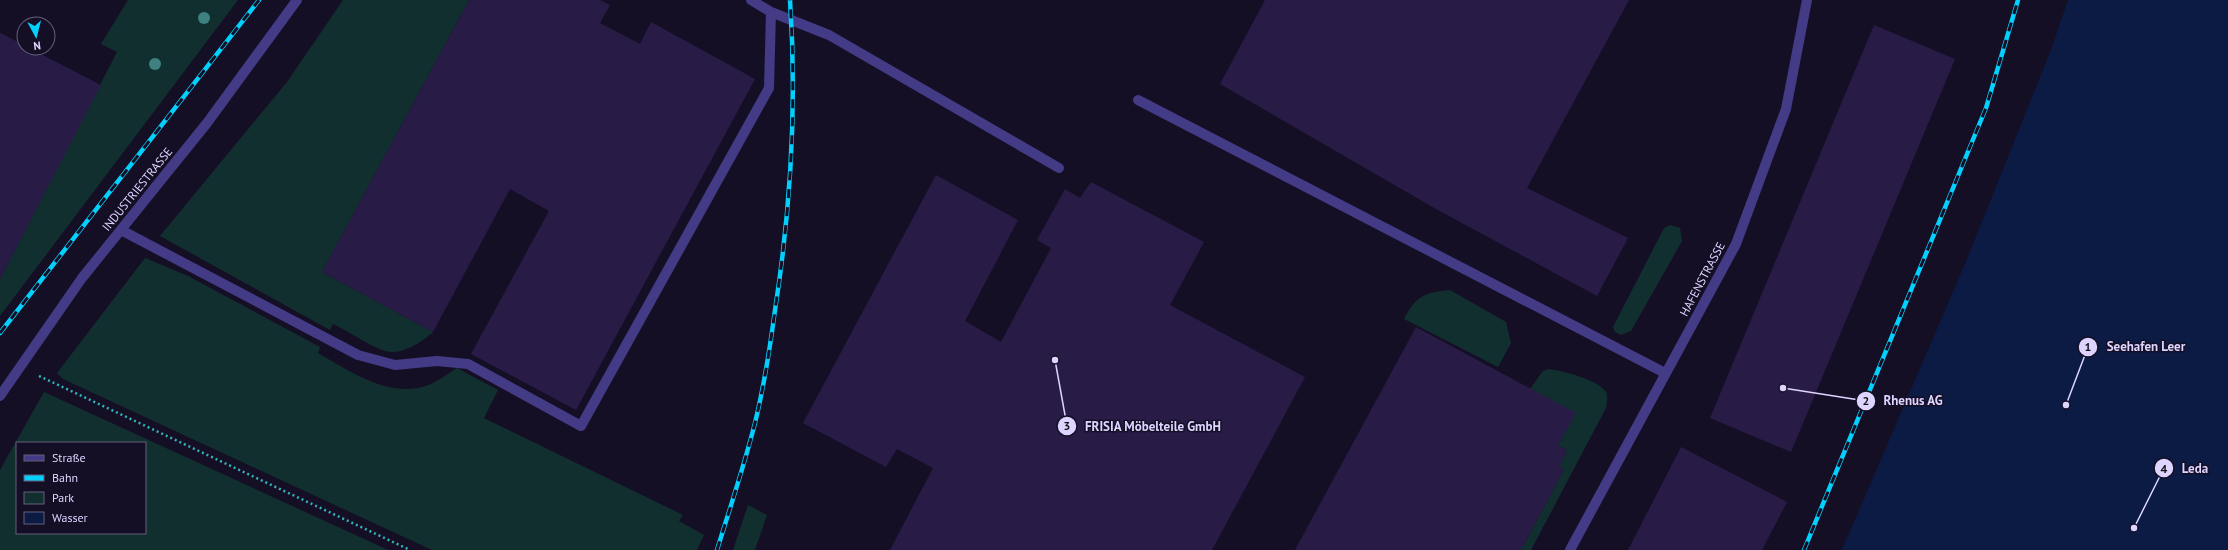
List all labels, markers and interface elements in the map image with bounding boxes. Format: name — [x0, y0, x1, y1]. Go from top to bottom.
north arrow — [16, 16, 56, 56]
text: N — [33, 39, 42, 53]
street label: INDUSTRIESTRASSE — [99, 144, 175, 234]
street label: HAFENSTRASSE — [1676, 239, 1728, 319]
callout: Seehafen Leer — [2078, 334, 2193, 359]
text: Seehafen Leer — [2107, 338, 2186, 355]
text: 1 — [2085, 339, 2091, 354]
callout: Rhenus AG — [1856, 388, 1951, 413]
text: Rhenus AG — [1883, 392, 1943, 409]
text: 2 — [1863, 393, 1869, 408]
callout: FRISIA Möbelteile GmbH — [1057, 414, 1230, 439]
text: 3 — [1064, 418, 1070, 433]
text: FRISIA Möbelteile GmbH — [1085, 418, 1221, 435]
legend — [16, 442, 146, 534]
text: Straße — [52, 450, 86, 465]
callout: Leda — [2154, 456, 2216, 481]
text: Leda — [2182, 460, 2208, 477]
text: 4 — [2161, 461, 2168, 476]
text: Bahn — [52, 470, 78, 485]
text: Park — [52, 490, 74, 505]
text: Wasser — [52, 510, 88, 525]

